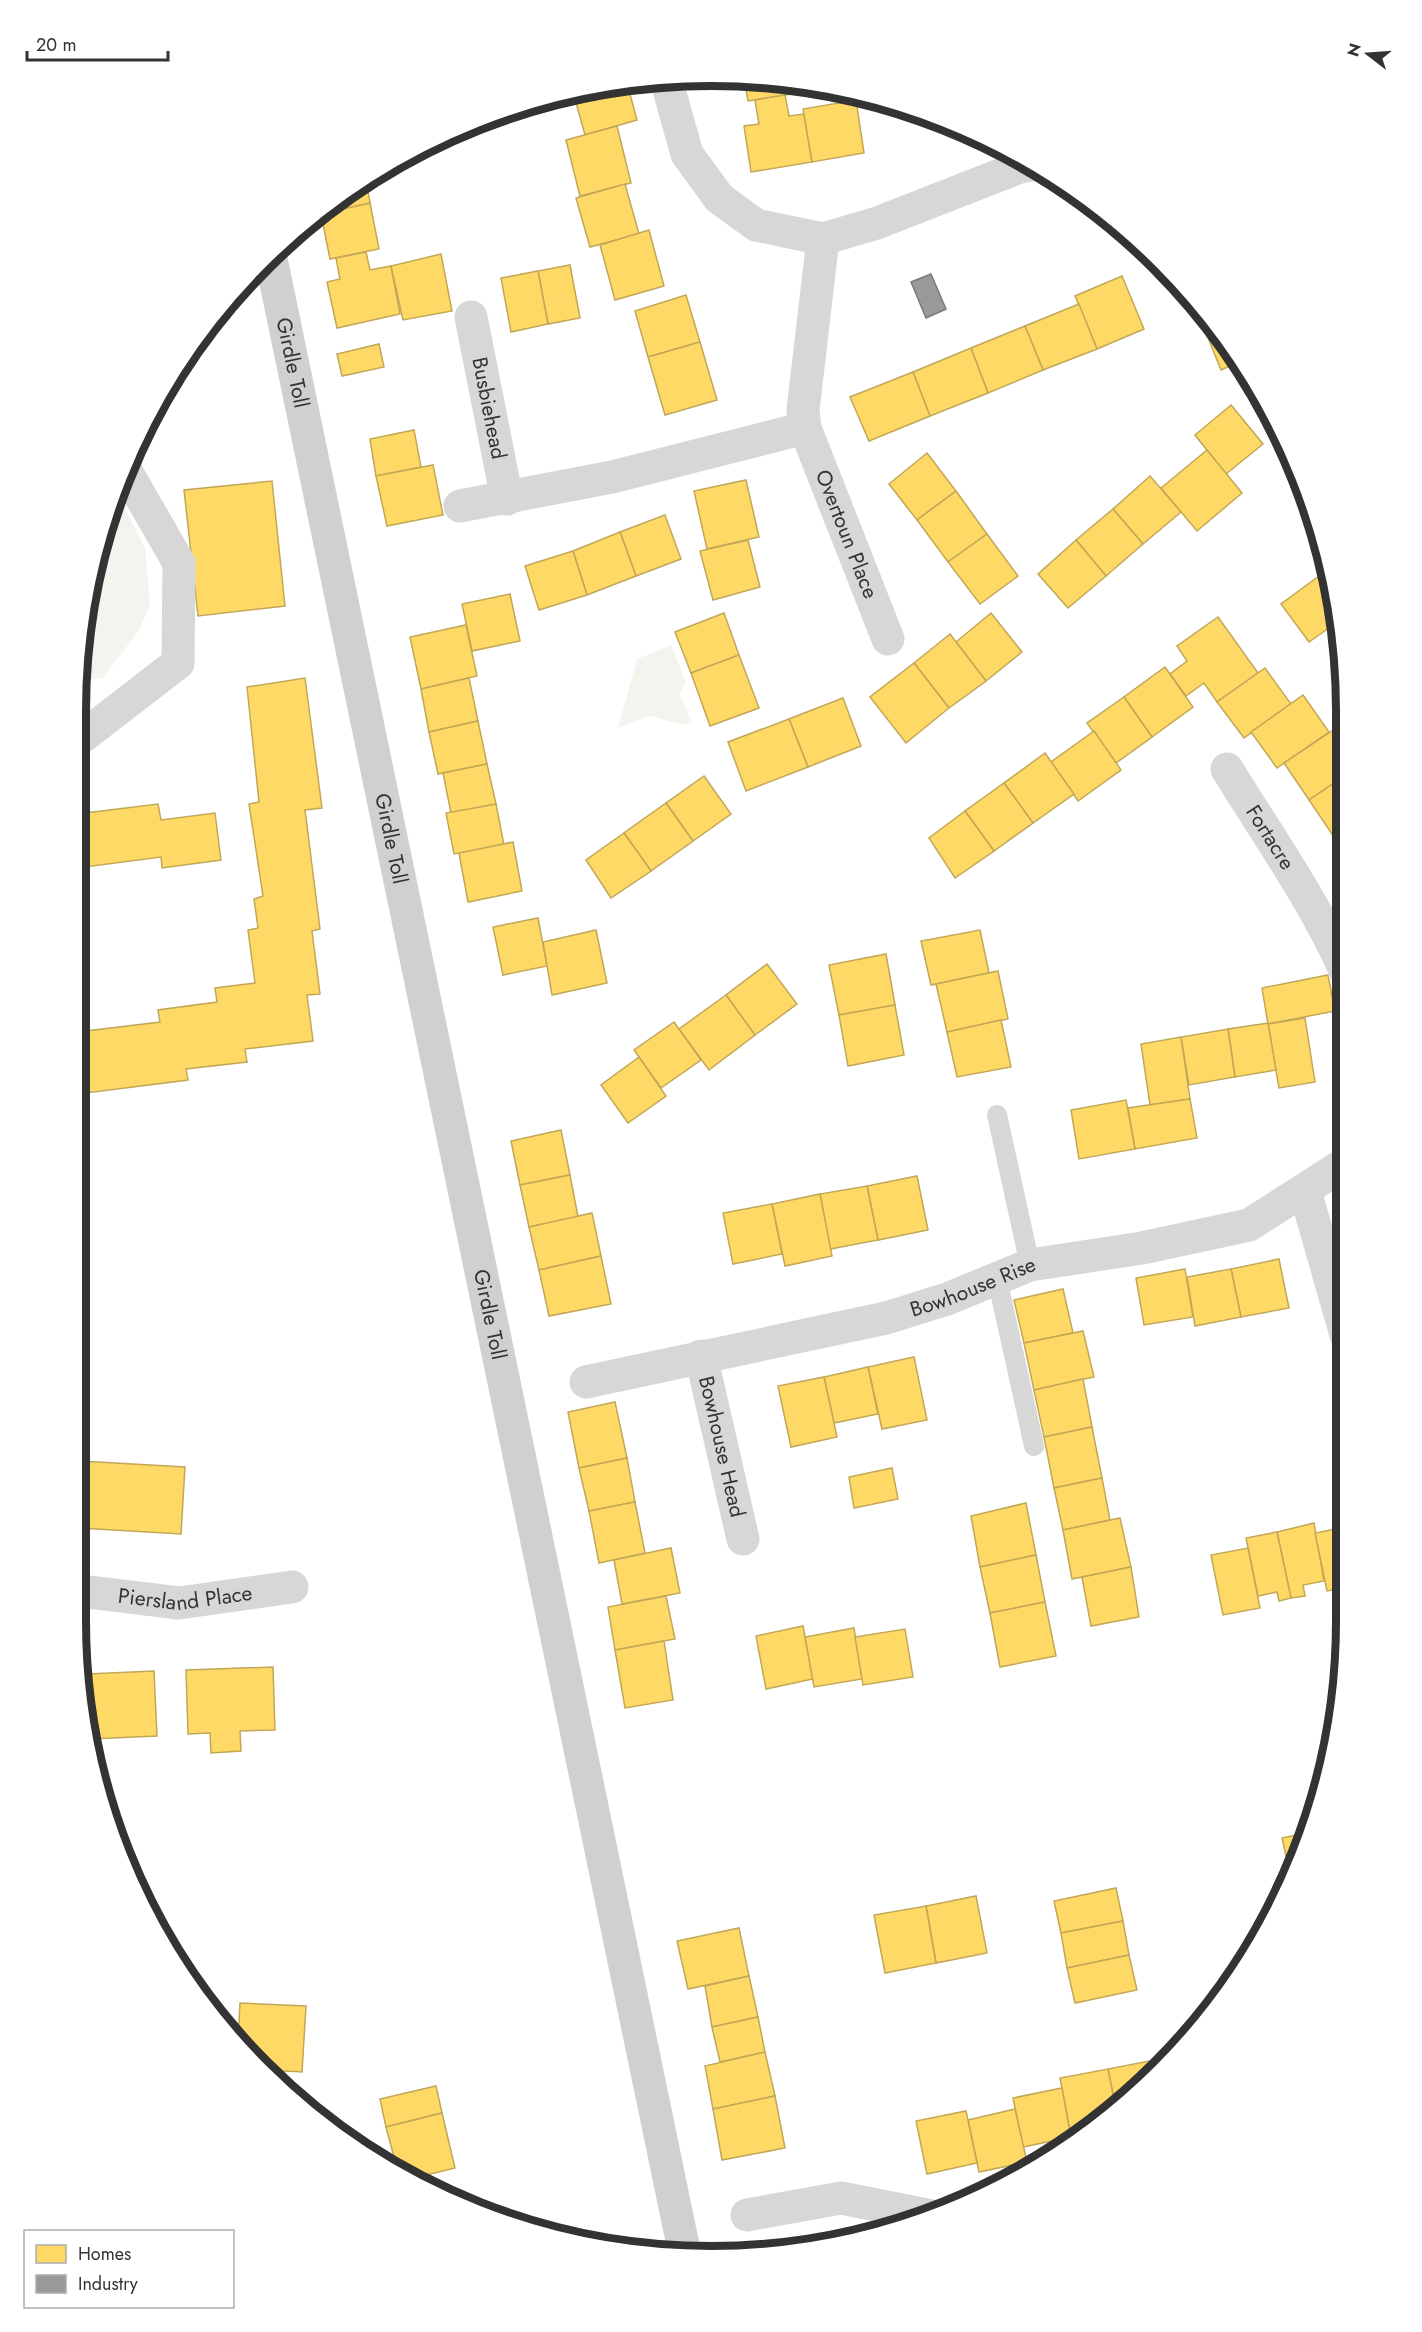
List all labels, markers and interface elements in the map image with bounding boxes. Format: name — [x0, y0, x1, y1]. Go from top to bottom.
scale bar — [27, 24, 168, 62]
north arrow — [1338, 24, 1398, 84]
text: 20 m — [36, 32, 76, 58]
text: N — [1341, 40, 1367, 59]
street label: Girdle Toll — [269, 315, 317, 411]
street label: Busbiehead — [464, 355, 514, 462]
street label: Overtoun Place — [808, 465, 886, 603]
street label: Girdle Toll — [367, 791, 415, 887]
street label: Fortacre — [1238, 799, 1302, 876]
street label: Bowhouse Rise — [906, 1249, 1041, 1325]
street label: Girdle Toll — [466, 1266, 514, 1362]
street label: Bowhouse Head — [691, 1373, 753, 1520]
street label: Piersland Place — [116, 1578, 254, 1618]
legend — [24, 2230, 234, 2308]
text: Homes — [78, 2241, 131, 2267]
text: Industry — [78, 2271, 138, 2297]

